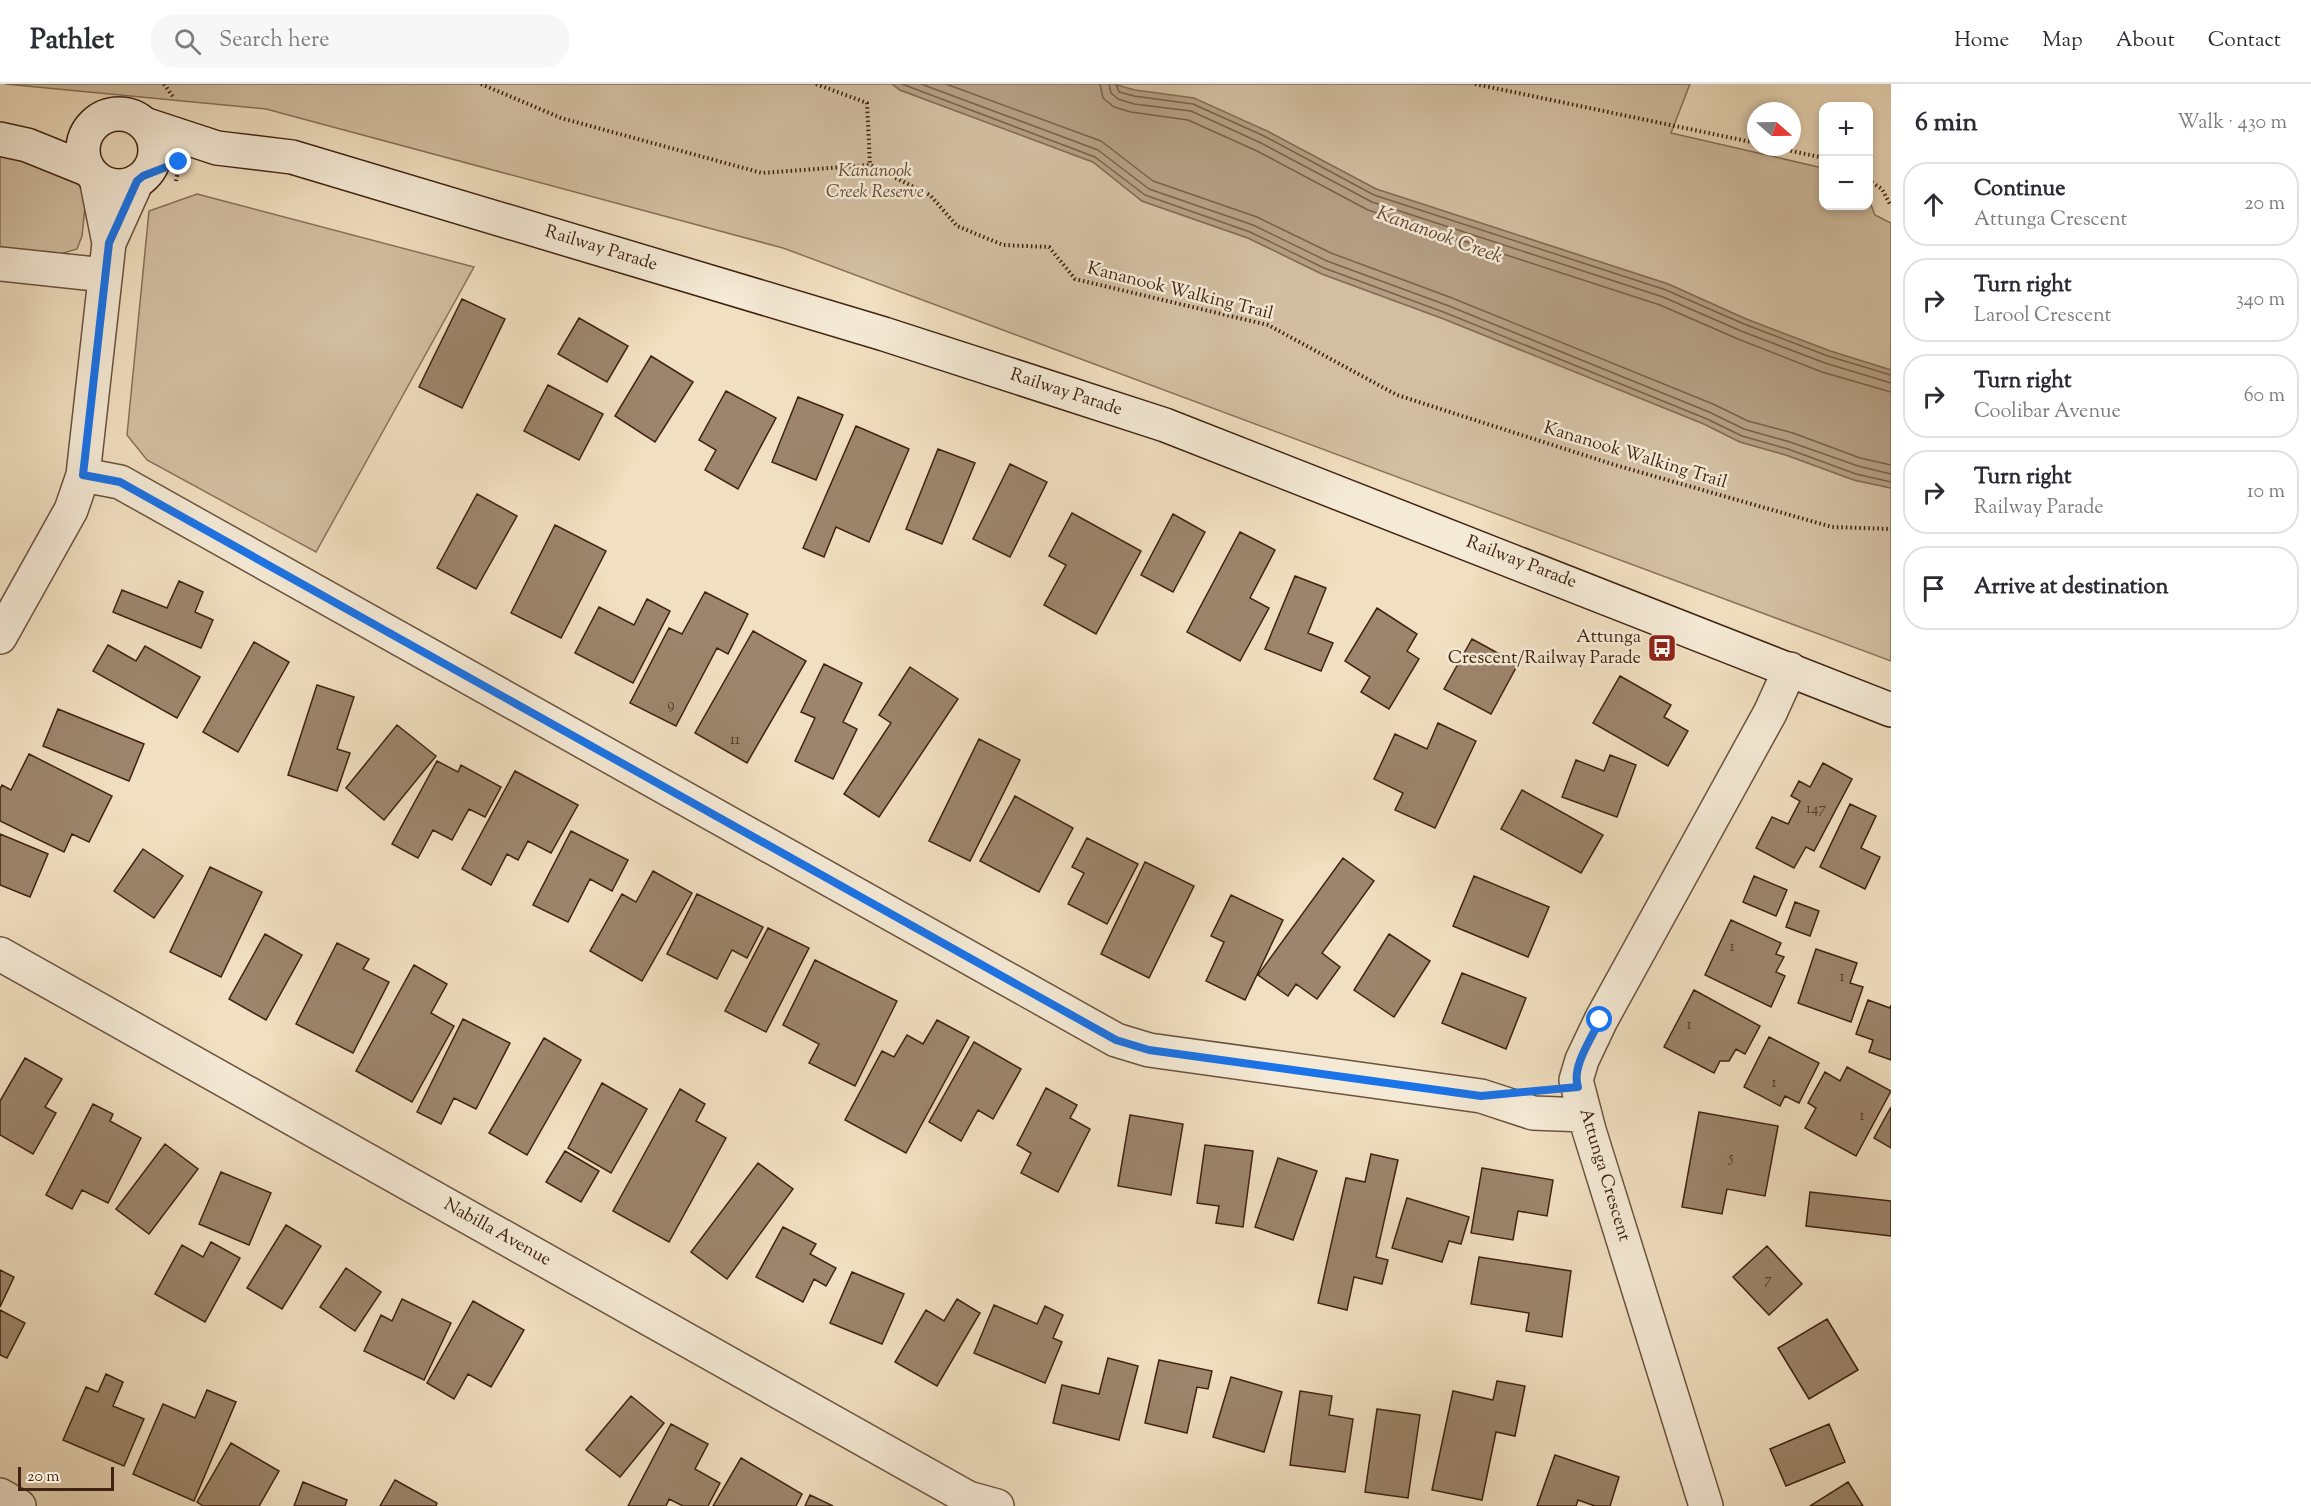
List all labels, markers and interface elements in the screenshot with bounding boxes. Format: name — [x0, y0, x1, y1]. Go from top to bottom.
search box — [150, 14, 570, 68]
text: Pathlet — [30, 21, 114, 61]
icon: search — [171, 25, 204, 58]
text: Search here — [219, 25, 329, 57]
text: Home — [1954, 26, 2009, 56]
text: Map — [2042, 26, 2083, 56]
text: About — [2116, 26, 2175, 56]
text: Contact — [2208, 26, 2281, 56]
north arrow — [1747, 102, 1801, 156]
map controls — [1819, 102, 1873, 210]
button: + — [1819, 102, 1873, 156]
text: 6 min — [1915, 105, 1978, 142]
text: Walk · 430 m — [2177, 109, 2287, 138]
route end — [165, 148, 191, 174]
button: − — [1819, 156, 1873, 210]
park label: Kananook Creek Reserve — [826, 159, 924, 206]
text: Continue — [1974, 174, 2065, 206]
icon: ahead — [1917, 188, 1950, 221]
text: 20 m — [2244, 190, 2285, 219]
water label: Kananook Creek — [1372, 200, 1506, 272]
text: Attunga Crescent — [1974, 206, 2127, 235]
street label: Railway Parade — [541, 220, 661, 278]
street label: Kananook Walking Trail — [1084, 256, 1276, 328]
text: Turn right — [1974, 270, 2071, 302]
icon: right — [1917, 284, 1950, 317]
text: 340 m — [2236, 286, 2285, 315]
text: Larool Crescent — [1974, 302, 2111, 331]
street label: Railway Parade — [1007, 363, 1125, 423]
text: Turn right — [1974, 366, 2071, 398]
icon: right — [1917, 380, 1950, 413]
text: 60 m — [2244, 382, 2285, 411]
text: Coolibar Avenue — [1974, 398, 2121, 427]
street label: Kananook Walking Trail — [1540, 416, 1730, 496]
text: Turn right — [1974, 462, 2071, 494]
icon: right — [1917, 476, 1950, 509]
text: 10 m — [2247, 478, 2285, 507]
text: Railway Parade — [1974, 494, 2104, 523]
street label: Railway Parade — [1462, 530, 1580, 596]
icon: arrive — [1917, 572, 1950, 605]
text: Arrive at destination — [1974, 572, 2169, 604]
place label: Attunga Crescent/Railway Parade — [1448, 625, 1641, 672]
bus stop icon: Attunga Crescent/Railway Parade — [1646, 632, 1678, 664]
house number: 9 — [667, 695, 675, 716]
house number: 11 — [730, 730, 740, 751]
house number: 147 — [1806, 799, 1827, 820]
house number: 1 — [1729, 937, 1735, 958]
house number: 1 — [1839, 967, 1845, 988]
route start — [1586, 1006, 1612, 1032]
house number: 1 — [1686, 1015, 1692, 1036]
house number: 1 — [1771, 1073, 1777, 1094]
street label: Attunga Crescent — [1571, 1105, 1637, 1245]
house number: 1 — [1859, 1106, 1865, 1127]
house number: 5 — [1727, 1148, 1734, 1169]
street label: Nabilla Avenue — [438, 1193, 556, 1273]
house number: 7 — [1764, 1270, 1772, 1291]
scale bar — [18, 1464, 114, 1492]
text: 20 m — [27, 1466, 60, 1489]

